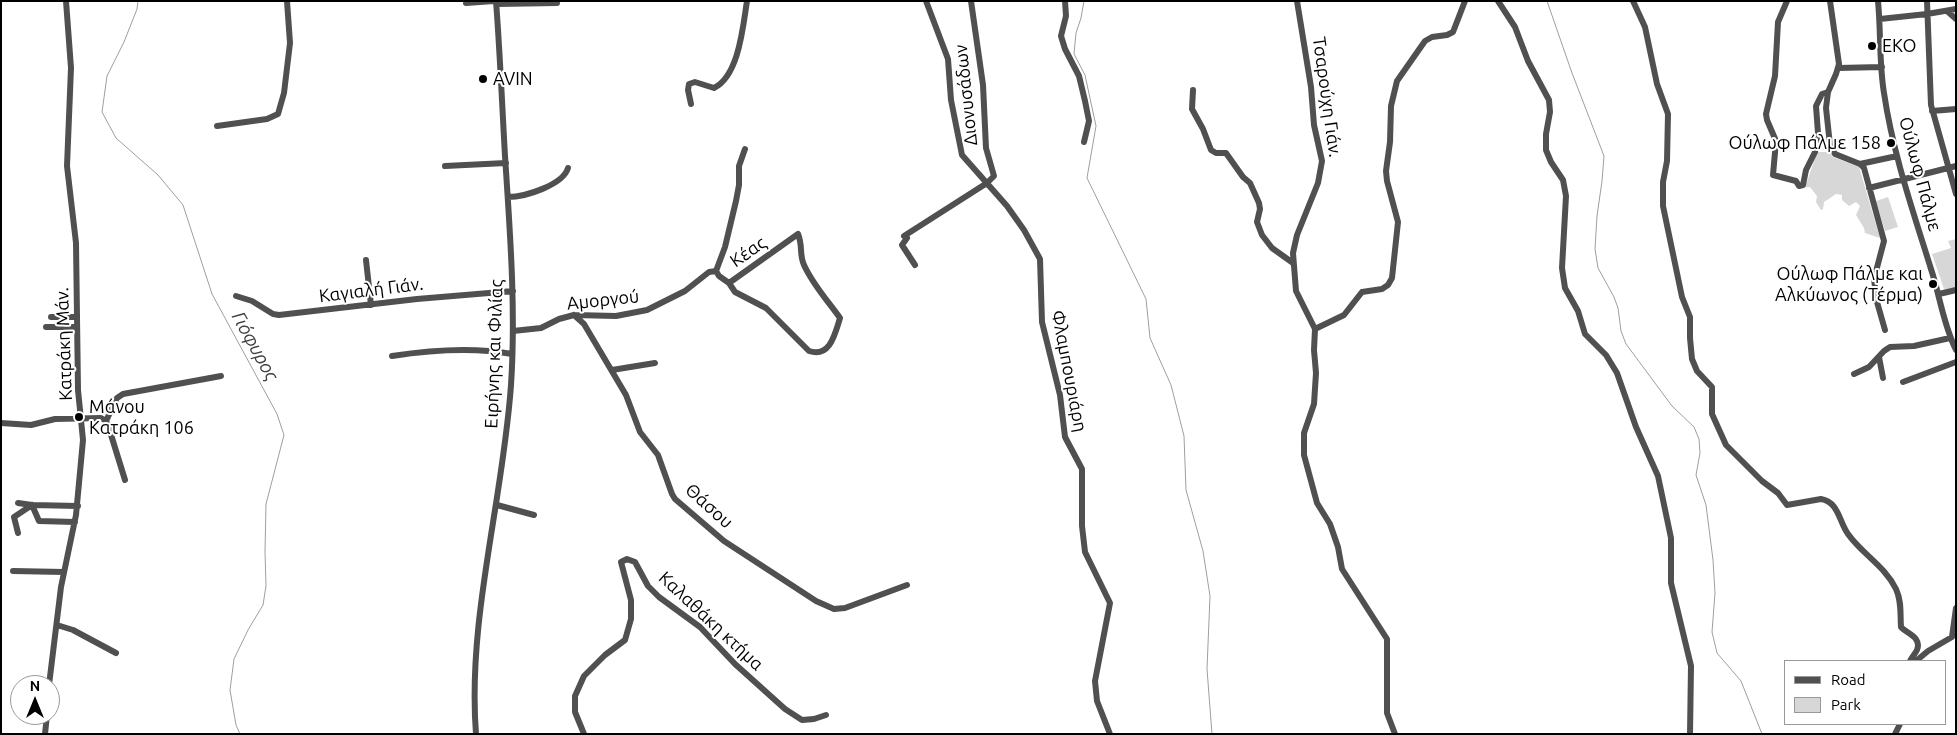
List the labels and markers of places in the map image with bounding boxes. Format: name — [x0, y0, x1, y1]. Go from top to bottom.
place label: EKO — [1882, 35, 1917, 57]
marker: EKO — [1866, 40, 1878, 52]
place label: AVIN — [493, 68, 533, 90]
marker: AVIN — [477, 73, 489, 85]
place label: Ούλωφ Πάλμε 158 — [1729, 132, 1881, 154]
marker: Ούλωφ Πάλμε 158 — [1885, 137, 1897, 149]
place label: Ούλωφ Πάλμε και Αλκύωνος (Τέρμα) — [1775, 263, 1923, 306]
marker: Ούλωφ Πάλμε και Αλκύωνος (Τέρμα) — [1927, 278, 1939, 290]
place label: Μάνου Κατράκη 106 — [89, 396, 194, 438]
marker: Μάνου Κατράκη 106 — [73, 411, 85, 423]

